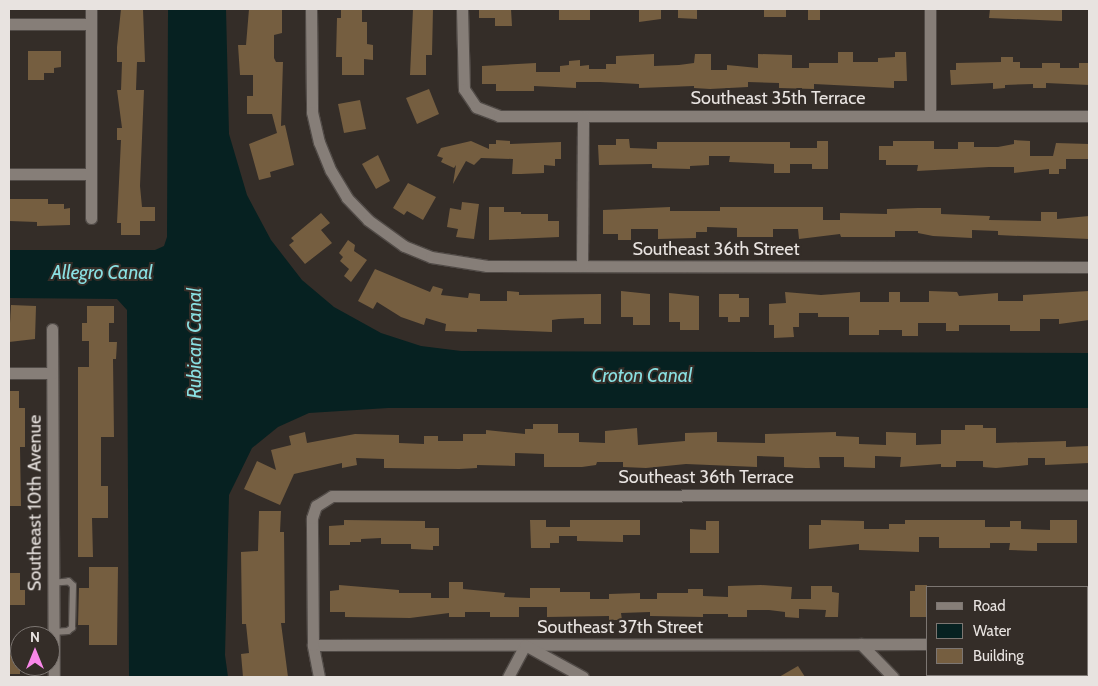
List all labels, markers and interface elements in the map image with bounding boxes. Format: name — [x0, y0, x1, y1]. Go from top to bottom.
street label: Southeast 35th Terrace — [691, 87, 865, 109]
street label: Southeast 36th Street — [632, 238, 800, 260]
water label: Allegro Canal — [51, 262, 153, 284]
water label: Rubican Canal — [184, 287, 206, 399]
water label: Croton Canal — [592, 365, 692, 387]
street label: Southeast 10th Avenue — [24, 415, 46, 591]
street label: Southeast 36th Terrace — [618, 466, 794, 488]
legend — [926, 586, 1088, 676]
text: Road — [973, 597, 1006, 615]
street label: Southeast 37th Street — [537, 616, 703, 638]
text: Water — [973, 622, 1011, 640]
north arrow — [10, 626, 60, 676]
text: N — [30, 628, 40, 646]
text: Building — [973, 647, 1024, 665]

